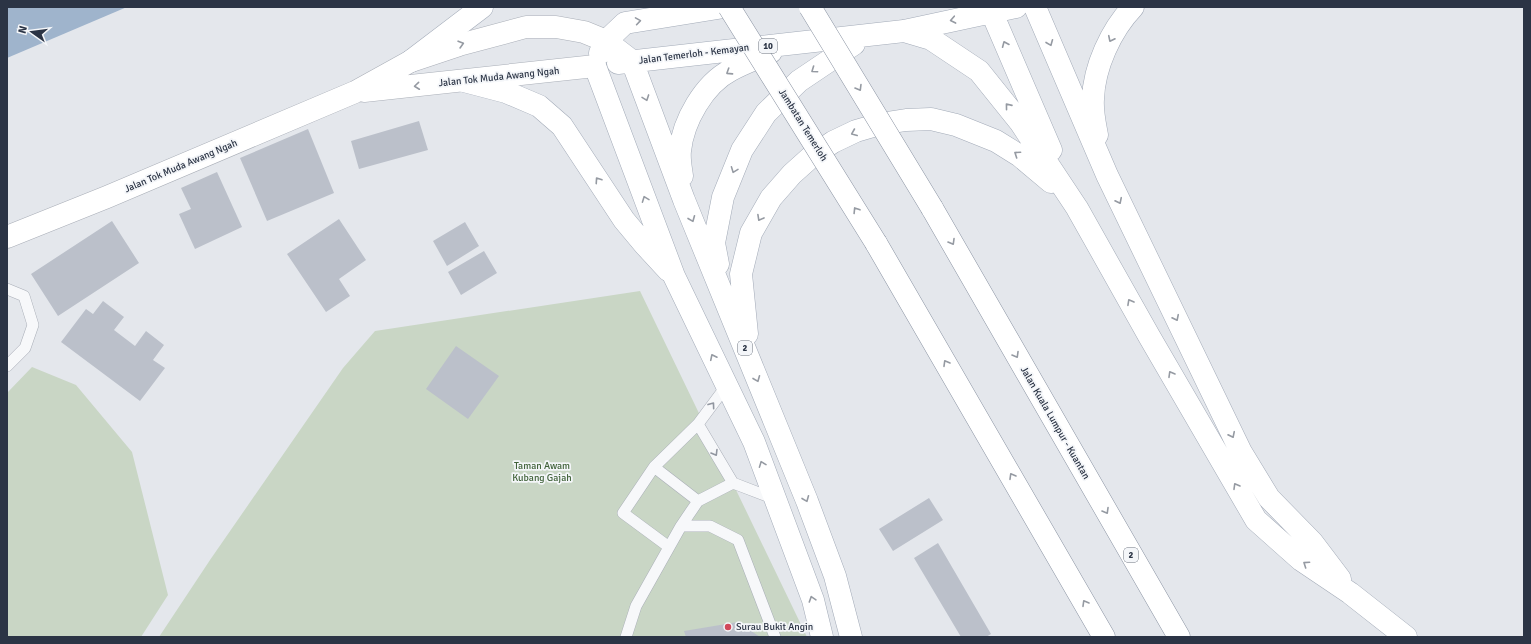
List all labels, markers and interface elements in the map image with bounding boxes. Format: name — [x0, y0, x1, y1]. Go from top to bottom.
north arrow — [12, 12, 52, 52]
one-way arrow — [950, 16, 957, 24]
one-way arrow — [635, 17, 641, 26]
text: N — [16, 24, 30, 35]
one-way arrow — [1108, 35, 1116, 42]
road number: 10 — [759, 39, 777, 53]
one-way arrow — [457, 40, 464, 49]
one-way arrow — [1046, 40, 1054, 47]
street label: Jalan Temerloh - Kemayan — [638, 41, 750, 67]
one-way arrow — [1002, 41, 1010, 49]
street label: Jalan Tok Muda Awang Ngah — [438, 65, 560, 89]
one-way arrow — [811, 65, 818, 72]
one-way arrow — [727, 67, 734, 74]
one-way arrow — [414, 81, 420, 90]
one-way arrow — [855, 84, 862, 91]
street label: Jambatan Temerloh — [776, 87, 830, 163]
one-way arrow — [641, 94, 650, 101]
one-way arrow — [1006, 104, 1013, 111]
one-way arrow — [851, 128, 858, 136]
street label: Jalan Tok Muda Awang Ngah — [123, 137, 239, 195]
one-way arrow — [1014, 152, 1021, 159]
one-way arrow — [730, 166, 738, 173]
one-way arrow — [596, 178, 603, 185]
one-way arrow — [642, 195, 650, 202]
one-way arrow — [1114, 196, 1122, 204]
one-way arrow — [853, 207, 861, 214]
one-way arrow — [757, 214, 764, 221]
one-way arrow — [687, 215, 695, 223]
one-way arrow — [947, 238, 954, 245]
one-way arrow — [1127, 299, 1134, 306]
one-way arrow — [1171, 313, 1179, 321]
road number: 2 — [738, 341, 752, 355]
one-way arrow — [1012, 351, 1019, 358]
one-way arrow — [710, 353, 718, 361]
one-way arrow — [944, 360, 951, 367]
street label: Jalan Kuala Lumpur - Kuantan — [1018, 365, 1092, 481]
one-way arrow — [1168, 371, 1175, 378]
one-way arrow — [753, 375, 761, 382]
one-way arrow — [708, 402, 715, 409]
one-way arrow — [1227, 430, 1235, 438]
one-way arrow — [711, 449, 718, 457]
park label: Taman Awam Kubang Gajah — [512, 460, 572, 484]
one-way arrow — [759, 461, 767, 468]
one-way arrow — [1009, 473, 1016, 480]
one-way arrow — [1234, 483, 1241, 490]
one-way arrow — [802, 495, 810, 502]
one-way arrow — [1101, 507, 1108, 514]
road number: 2 — [1124, 548, 1138, 562]
one-way arrow — [1303, 561, 1310, 568]
one-way arrow — [808, 596, 817, 603]
one-way arrow — [1082, 600, 1090, 607]
place label: Surau Bukit Angin — [736, 621, 813, 633]
marker: Surau Bukit Angin — [723, 622, 733, 632]

